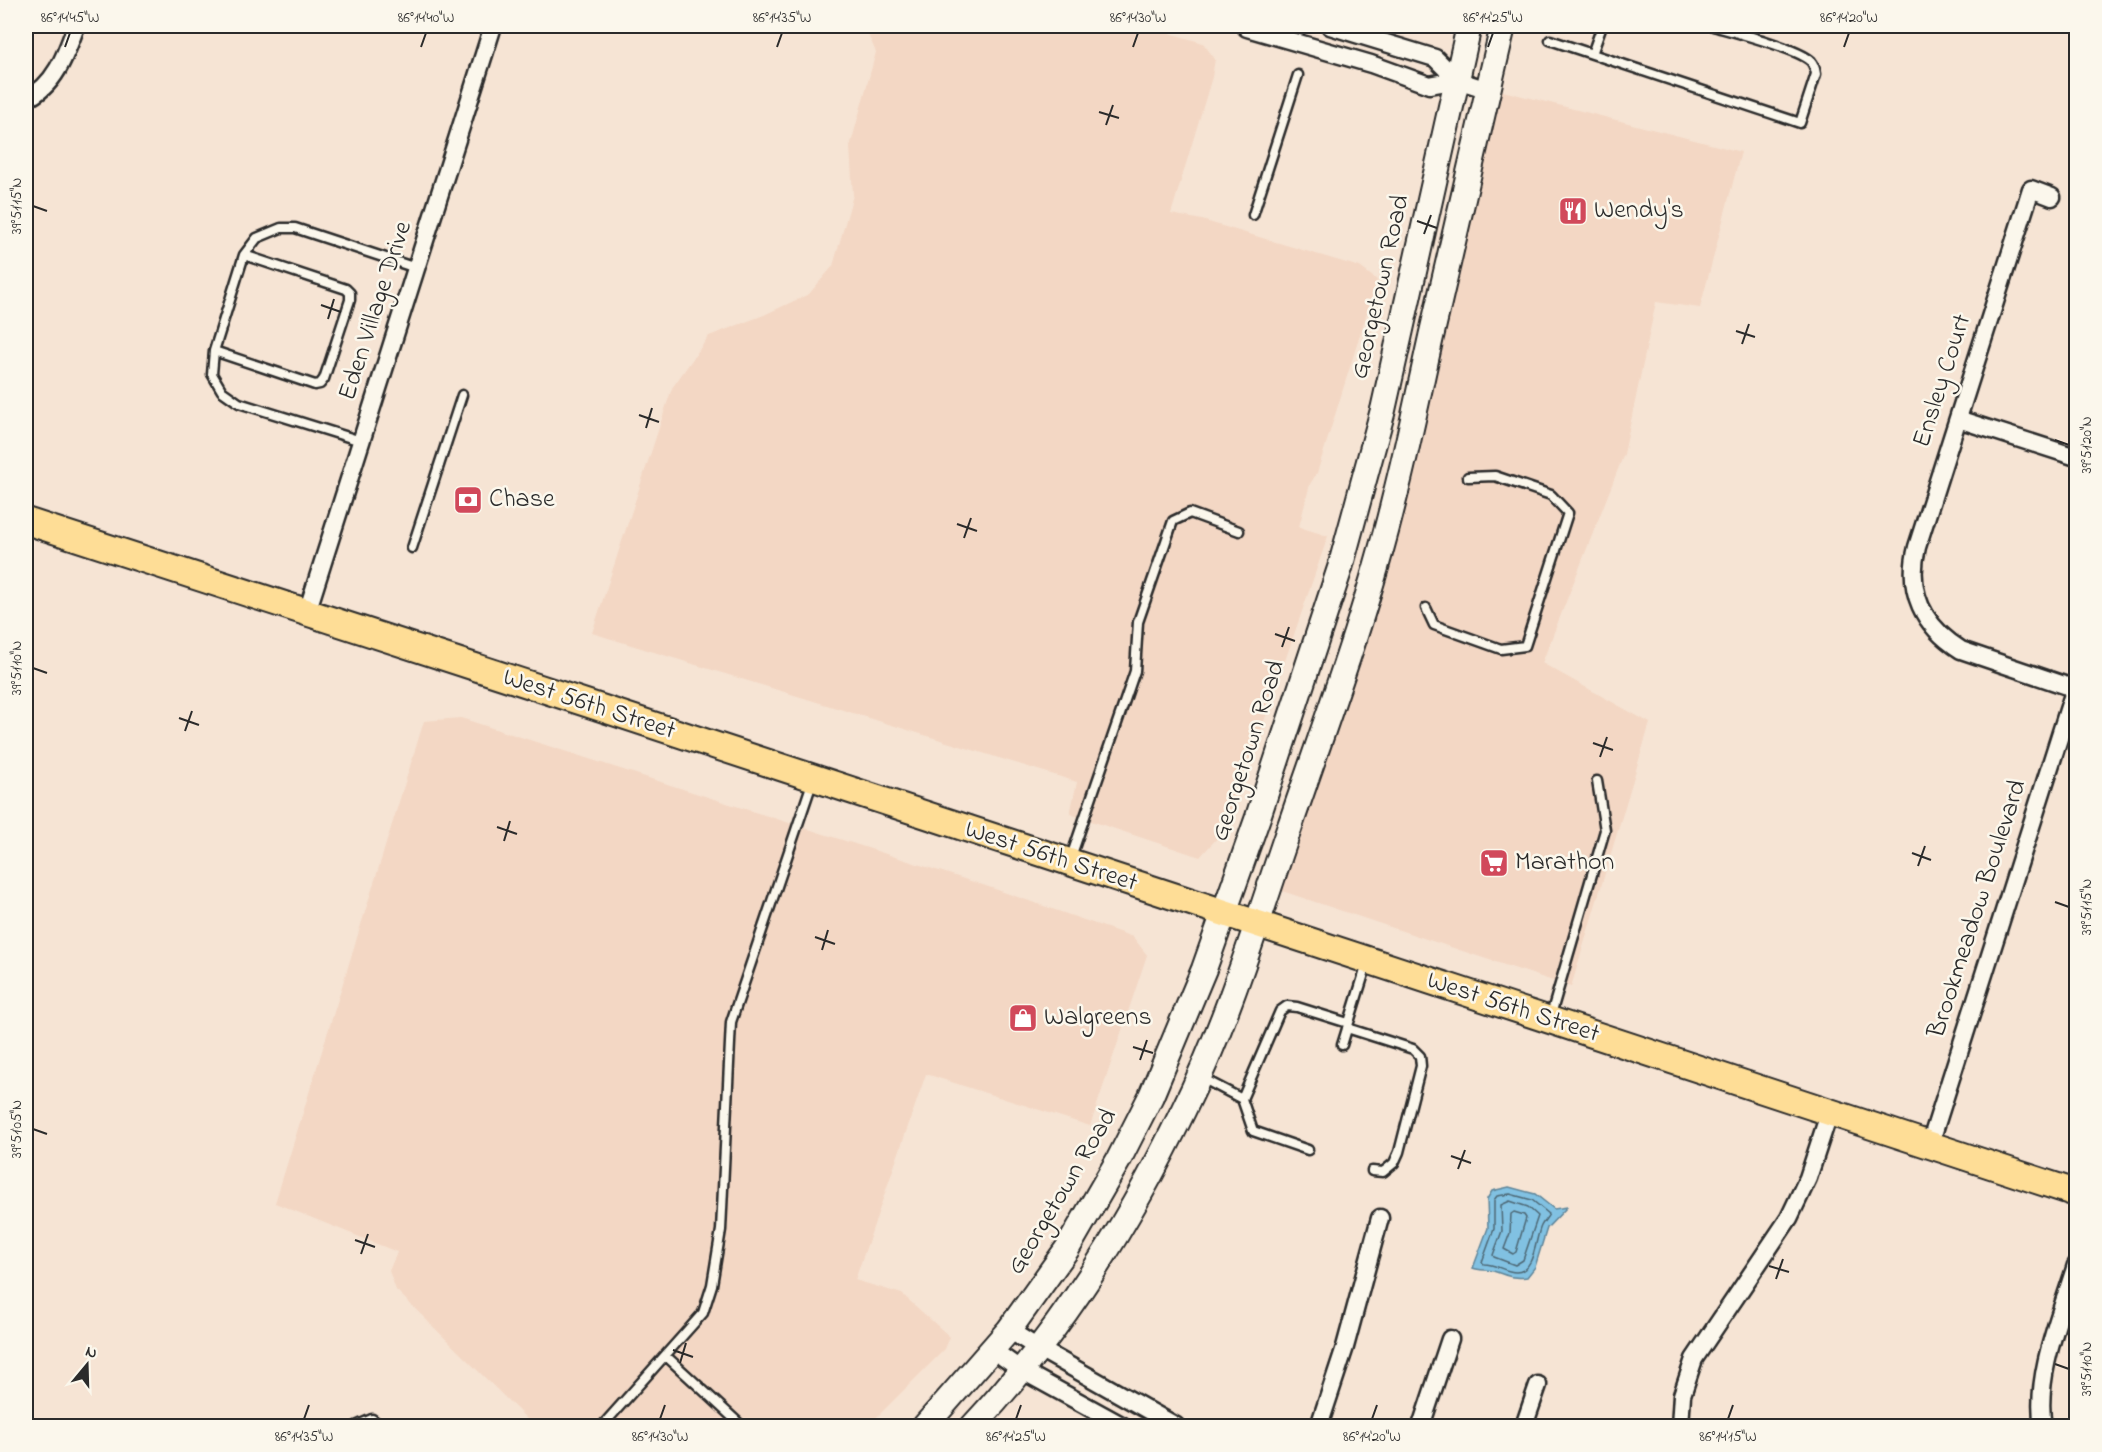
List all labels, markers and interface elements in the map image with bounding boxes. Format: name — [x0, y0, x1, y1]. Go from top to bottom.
text: 86°14'45"W — [41, 7, 99, 29]
text: 86°14'40"W — [398, 7, 454, 29]
text: 86°14'35"W — [753, 7, 811, 29]
text: 86°14'30"W — [1110, 7, 1166, 29]
text: 86°14'25"W — [1463, 7, 1523, 29]
text: 86°14'20"W — [1820, 7, 1878, 29]
text: 39°51'15"N — [6, 178, 28, 234]
street label: Georgetown Road — [1341, 191, 1421, 383]
place label: Wendy's — [1594, 192, 1684, 230]
restaurant icon: Wendy's — [1557, 195, 1589, 227]
street label: Eden Village Drive — [329, 216, 423, 406]
street label: Ensley Court — [1904, 309, 1982, 453]
text: 39°51'20"N — [2076, 416, 2098, 474]
place label: Chase — [489, 481, 555, 519]
bank icon: Chase — [452, 484, 484, 516]
text: 39°51'10"N — [6, 641, 28, 695]
street label: Georgetown Road — [1202, 655, 1296, 846]
street label: West 56th Street — [498, 659, 681, 751]
street label: Brookmeadow Boulevard — [1918, 775, 2038, 1044]
street label: West 56th Street — [960, 811, 1143, 903]
place label: Marathon — [1515, 844, 1614, 882]
supermarket icon: Marathon — [1478, 847, 1510, 879]
text: 39°51'15"N — [2076, 879, 2098, 935]
street label: West 56th Street — [1422, 962, 1605, 1054]
place label: Walgreens — [1044, 999, 1152, 1037]
shop icon: Walgreens — [1007, 1002, 1039, 1034]
text: 39°51'05"N — [6, 1100, 28, 1158]
street label: Georgetown Road — [998, 1101, 1128, 1282]
north arrow — [57, 1335, 117, 1395]
text: N — [82, 1340, 100, 1366]
text: 39°51'10"N — [2076, 1342, 2098, 1396]
text: 86°14'35"W — [275, 1426, 333, 1448]
text: 86°14'30"W — [632, 1426, 688, 1448]
text: 86°14'25"W — [986, 1426, 1046, 1448]
text: 86°14'20"W — [1343, 1426, 1401, 1448]
text: 86°14'15"W — [1699, 1426, 1757, 1448]

